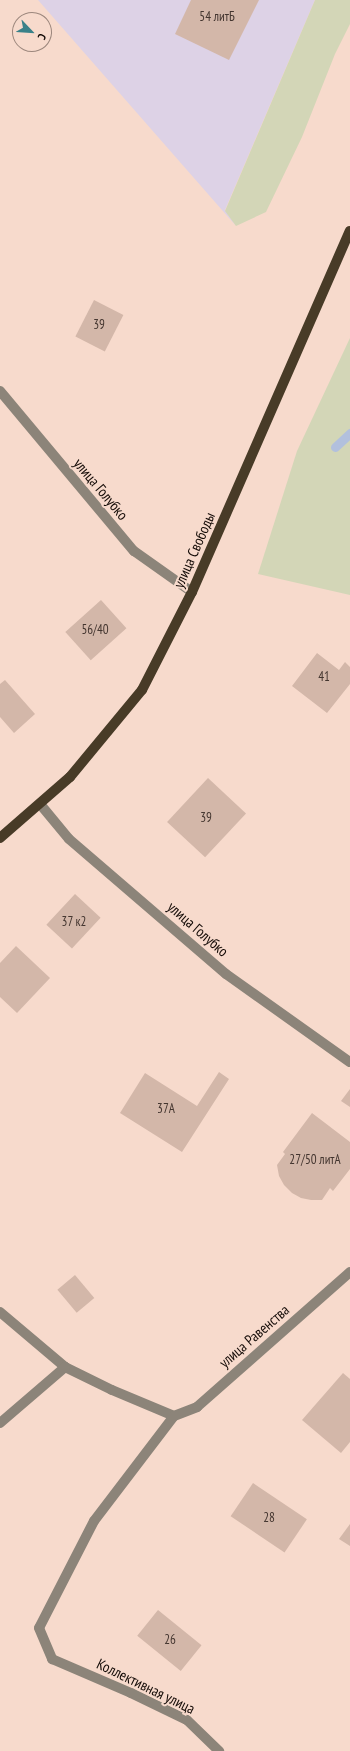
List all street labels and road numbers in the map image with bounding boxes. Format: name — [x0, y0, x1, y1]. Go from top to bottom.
street label: улица Голубко — [70, 455, 132, 523]
street label: улица Свободы — [169, 509, 219, 591]
street label: улица Голубко — [164, 898, 232, 960]
street label: улица Равенства — [215, 1301, 293, 1371]
street label: Коллективная улица — [94, 1654, 198, 1718]

